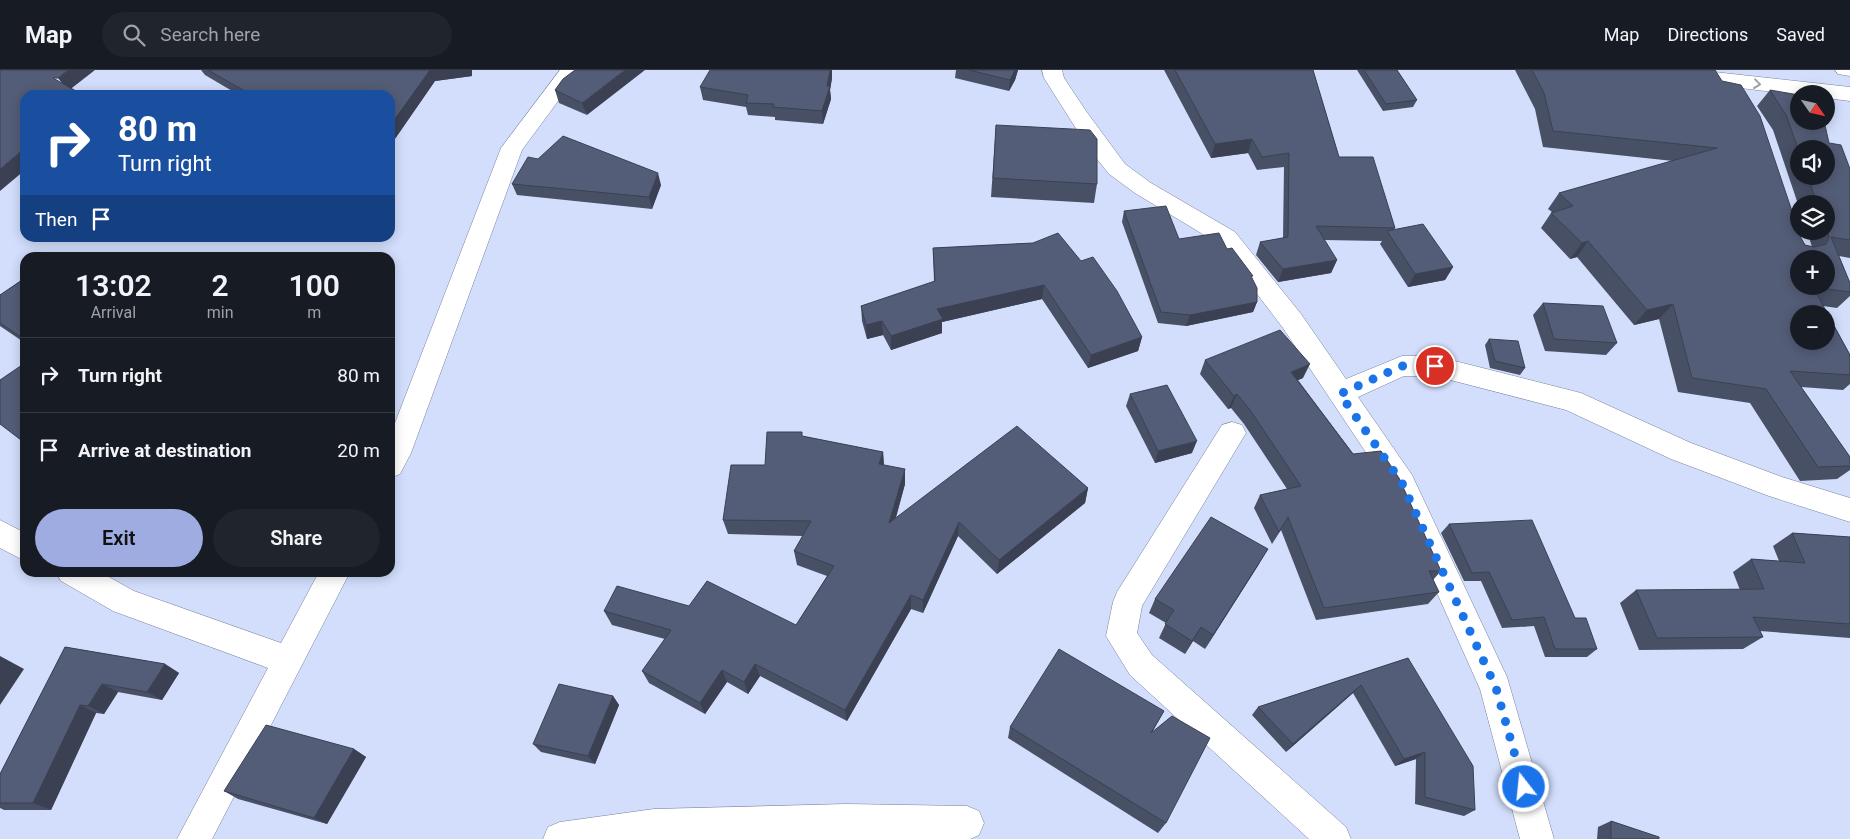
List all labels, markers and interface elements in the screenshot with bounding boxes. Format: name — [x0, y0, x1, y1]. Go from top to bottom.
search box — [102, 12, 452, 57]
text: Map — [25, 21, 72, 49]
icon: search — [120, 21, 148, 49]
text: Search here — [160, 23, 260, 46]
text: Map — [1604, 24, 1639, 45]
text: Directions — [1667, 24, 1748, 45]
text: Saved — [1776, 24, 1825, 45]
one-way arrow — [1754, 78, 1762, 89]
north arrow — [1790, 85, 1835, 130]
map controls — [1790, 85, 1835, 350]
text: 80 m — [118, 109, 197, 150]
icon: right — [35, 110, 100, 175]
button: sound — [1790, 140, 1835, 185]
text: Turn right — [118, 151, 212, 176]
button: layers — [1790, 195, 1835, 240]
icon: arrive — [87, 205, 115, 233]
text: Then — [35, 208, 77, 231]
button: + — [1790, 250, 1835, 295]
text: 13:02 — [75, 268, 152, 303]
text: 2 — [212, 268, 229, 303]
text: 100 — [289, 268, 340, 303]
text: Arrival — [91, 303, 136, 322]
text: min — [207, 303, 234, 322]
text: m — [307, 303, 321, 322]
button: − — [1790, 305, 1835, 350]
pin — [1414, 345, 1456, 387]
icon: arrive — [1421, 352, 1449, 380]
icon: right — [35, 361, 63, 389]
text: Turn right — [78, 364, 162, 387]
text: 80 m — [337, 364, 380, 387]
icon: arrive — [35, 436, 63, 464]
text: Arrive at destination — [78, 439, 251, 462]
text: 20 m — [337, 439, 380, 462]
button: Exit — [35, 509, 203, 567]
button: Share — [213, 509, 380, 567]
position arrow — [1497, 760, 1549, 812]

